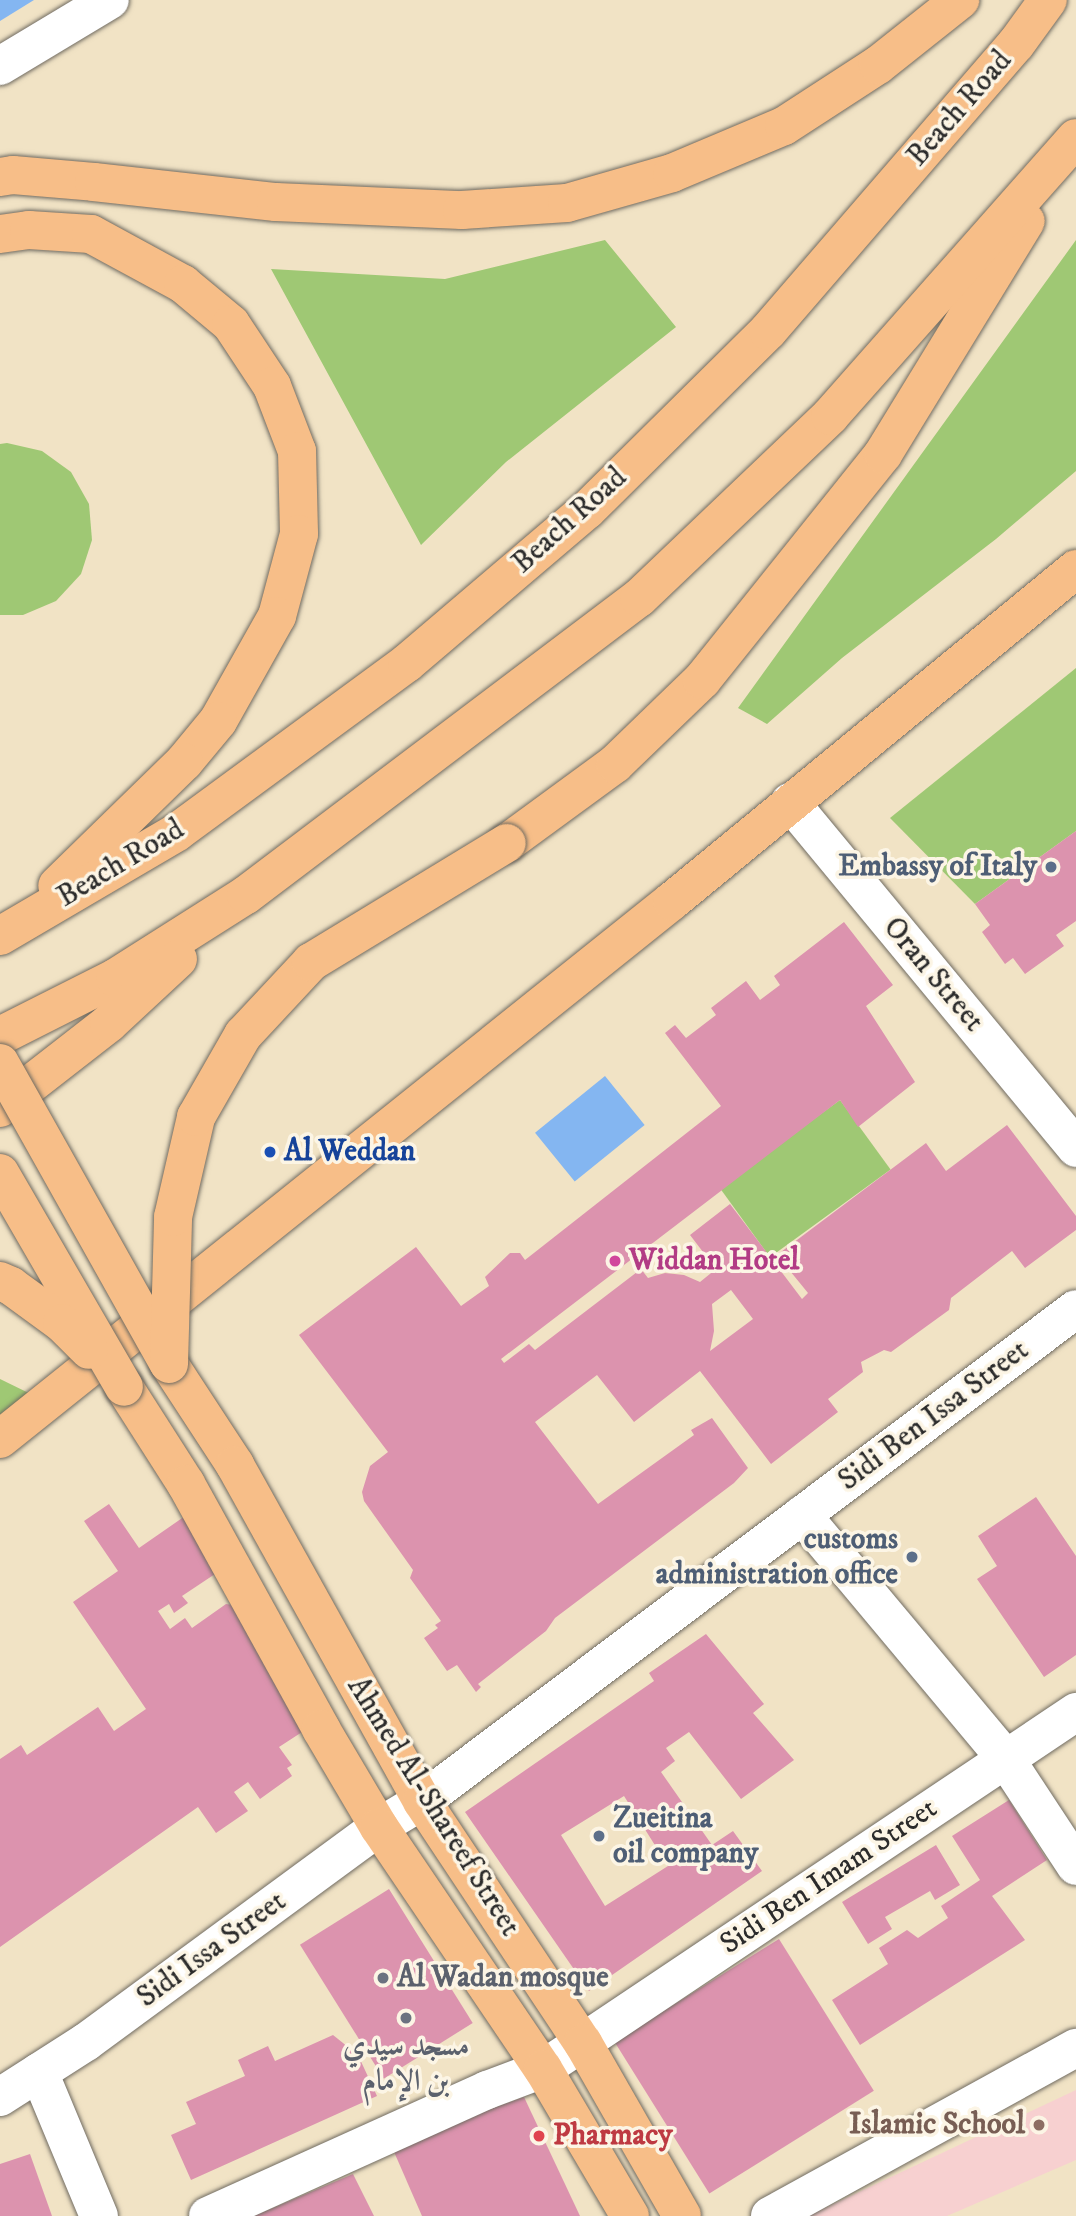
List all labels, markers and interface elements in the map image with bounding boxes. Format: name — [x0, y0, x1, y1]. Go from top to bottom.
street label: Beach Road — [900, 44, 1020, 174]
street label: Beach Road — [505, 460, 635, 582]
street label: Beach Road — [51, 812, 191, 916]
place label: Embassy of Italy — [838, 849, 1037, 885]
marker: Embassy of Italy — [1043, 859, 1059, 875]
street label: Oran Street — [875, 910, 991, 1040]
place label: Al Weddan — [284, 1134, 415, 1170]
marker: Al Weddan — [262, 1144, 278, 1160]
place label: Widdan Hotel — [629, 1243, 799, 1279]
marker: Widdan Hotel — [607, 1253, 623, 1269]
street label: Sidi Ben Issa Street — [832, 1333, 1036, 1499]
place label: customs administration office — [656, 1522, 898, 1592]
marker: customs administration office — [904, 1549, 920, 1565]
street label: Ahmed Al-Shareef Street — [339, 1671, 527, 1943]
street label: Sidi Ben Imam Street — [714, 1791, 944, 1963]
place label: Zueitina oil company — [613, 1801, 758, 1871]
marker: Zueitina oil company — [591, 1828, 607, 1844]
street label: Sidi Issa Street — [131, 1884, 293, 2016]
place label: Al Wadan mosque — [397, 1960, 609, 1996]
marker: Al Wadan mosque — [375, 1970, 391, 1986]
marker: مسجد سيدي بن الإمام — [398, 2010, 414, 2026]
place label: مسجد سيدي بن الإمام — [343, 2029, 469, 2100]
place label: Islamic School — [849, 2107, 1025, 2143]
marker: Islamic School — [1031, 2117, 1047, 2133]
place label: Pharmacy — [553, 2118, 673, 2154]
marker: Pharmacy — [531, 2128, 547, 2144]

